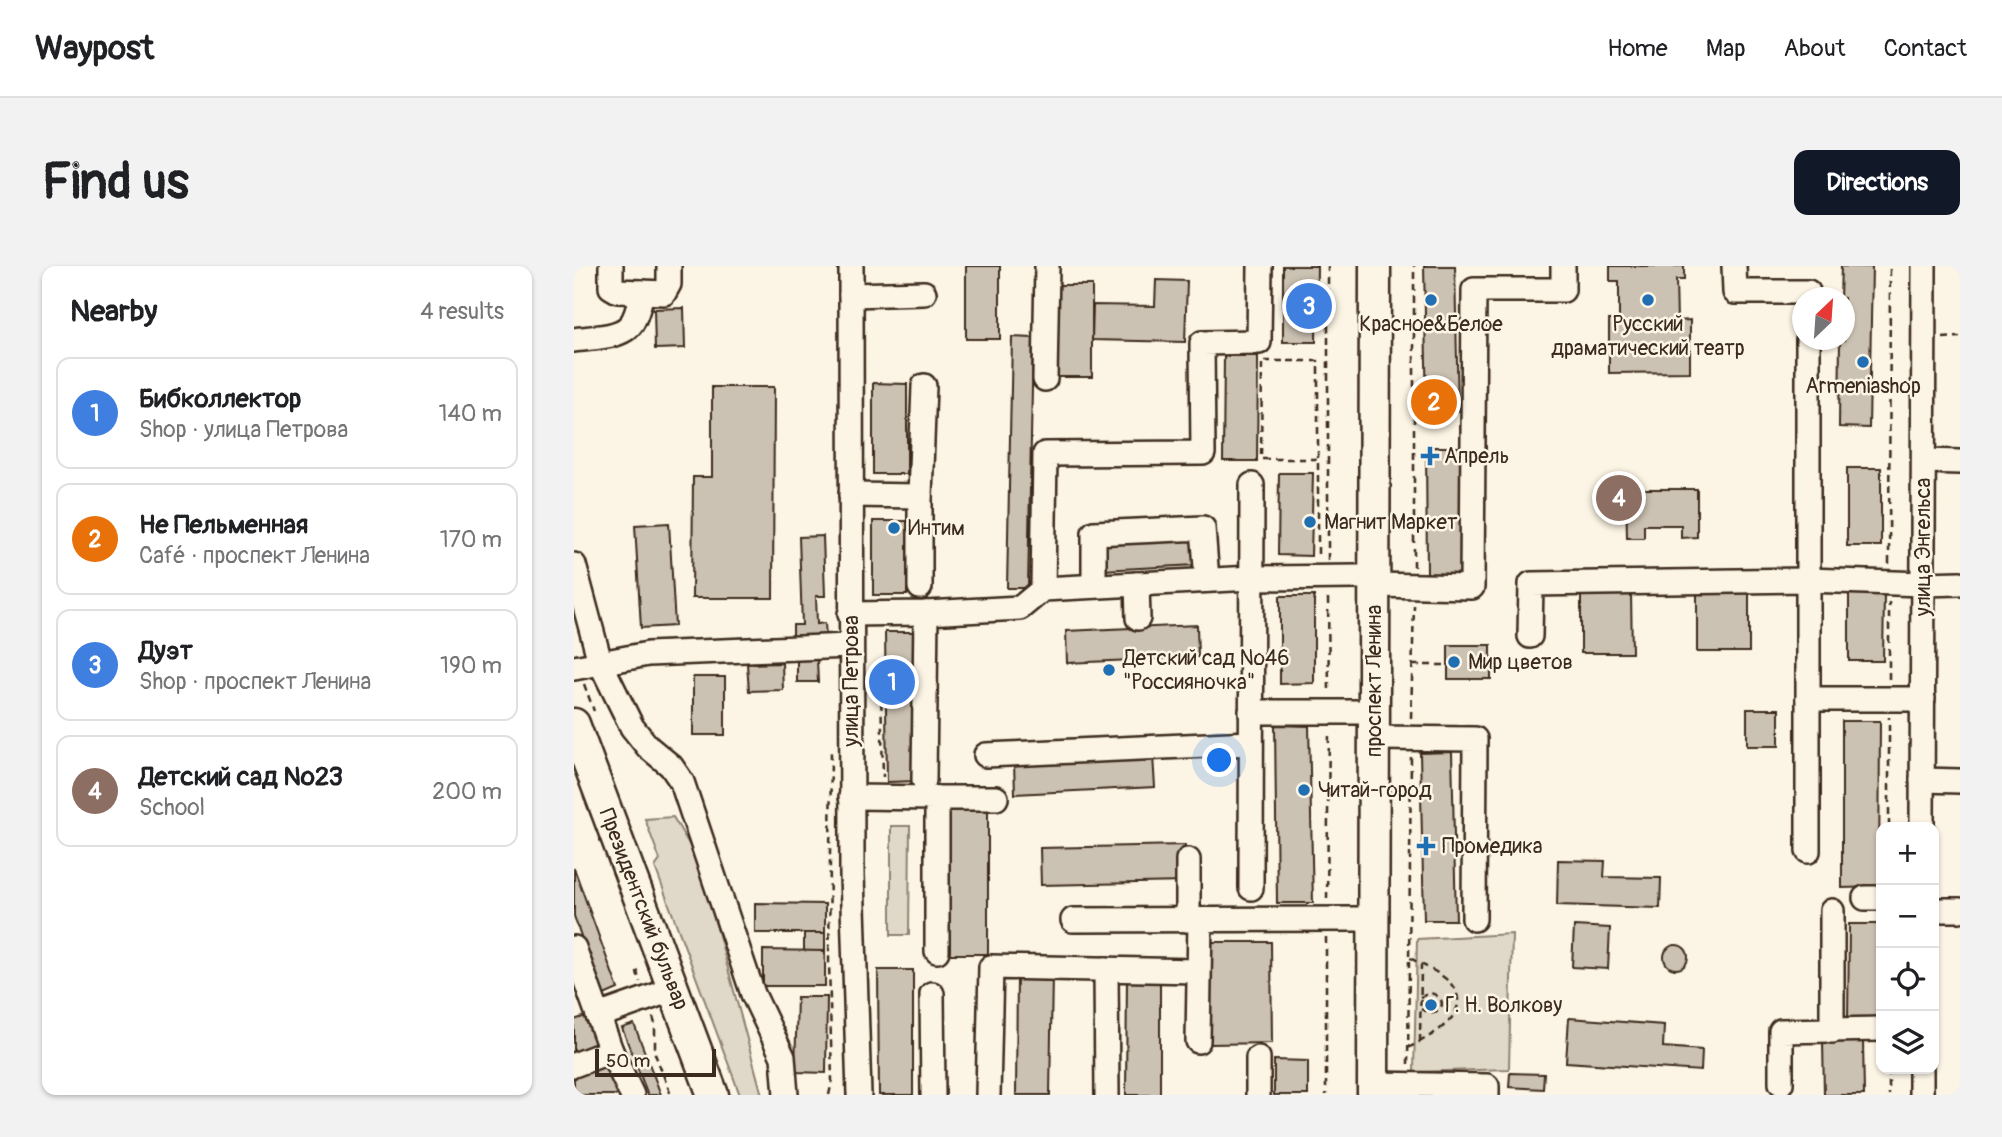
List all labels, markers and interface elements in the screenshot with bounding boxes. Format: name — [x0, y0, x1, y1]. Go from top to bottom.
text: Waypost — [35, 28, 154, 69]
text: Home — [1607, 34, 1668, 63]
text: Map — [1706, 34, 1746, 63]
text: About — [1784, 34, 1846, 63]
text: Contact — [1884, 34, 1967, 63]
button: Directions — [1794, 150, 1960, 215]
text: Find us — [42, 152, 189, 213]
pin: 3 — [1286, 280, 1332, 332]
north arrow — [1792, 287, 1855, 350]
marker: Красное&Белое — [1423, 292, 1439, 308]
marker: Русский драматический театр — [1640, 292, 1656, 308]
text: Nearby — [70, 293, 157, 330]
text: 4 results — [420, 297, 504, 326]
place label: Красное&Белое — [1359, 311, 1503, 338]
place label: Русский драматический театр — [1551, 311, 1745, 362]
marker: Armeniashop — [1855, 354, 1871, 370]
place label: Armeniashop — [1805, 373, 1921, 400]
pin: 2 — [1411, 376, 1457, 428]
text: Бибколлектор — [139, 383, 301, 415]
text: 1 — [91, 399, 100, 428]
text: 140 m — [439, 399, 502, 428]
text: Shop · улица Петрова — [139, 415, 348, 444]
place label: Апрель — [1444, 443, 1509, 470]
marker: Апрель — [1422, 448, 1438, 464]
pin: 4 — [1596, 472, 1642, 524]
street label: улица Энгельса — [1910, 478, 1937, 617]
text: Не Пельменная — [139, 509, 308, 541]
place label: Магнит Маркет — [1324, 509, 1458, 536]
marker: Магнит Маркет — [1302, 514, 1318, 530]
place label: Интим — [908, 515, 965, 542]
marker: Интим — [886, 520, 902, 536]
text: 2 — [89, 525, 101, 554]
text: 170 m — [440, 525, 502, 554]
text: Café · проспект Ленина — [139, 541, 370, 570]
street label: проспект Ленина — [1361, 605, 1388, 757]
street label: улица Петрова — [838, 615, 865, 748]
text: Дуэт — [139, 635, 193, 667]
place label: Детский сад №46 "Россияночка" — [1122, 645, 1289, 696]
place label: Мир цветов — [1468, 649, 1573, 676]
text: 3 — [89, 651, 101, 680]
text: 190 m — [440, 651, 502, 680]
marker: Мир цветов — [1446, 654, 1462, 670]
pin: 1 — [869, 656, 915, 708]
marker: Детский сад №46 "Россияночка" — [1101, 662, 1117, 678]
text: Shop · проспект Ленина — [139, 667, 371, 696]
your location — [1202, 743, 1236, 777]
text: Детский сад №23 — [139, 761, 343, 793]
text: 4 — [88, 777, 102, 806]
text: 200 m — [432, 777, 502, 806]
place label: Читай-город — [1318, 777, 1432, 804]
marker: Читай-город — [1296, 782, 1312, 798]
text: School — [139, 793, 205, 822]
street label: Президентский бульвар — [593, 805, 694, 1014]
map controls — [1876, 822, 1939, 1074]
button: + — [1876, 822, 1939, 885]
place label: Промедика — [1442, 833, 1543, 860]
marker: Промедика — [1416, 836, 1436, 856]
button: − — [1876, 885, 1939, 948]
button: locate — [1876, 948, 1939, 1011]
place label: Г. Н. Волкову — [1445, 992, 1562, 1019]
marker: Г. Н. Волкову — [1423, 997, 1439, 1013]
button: layers — [1876, 1011, 1939, 1074]
scale bar — [595, 1046, 716, 1078]
text: 50 m — [606, 1049, 650, 1073]

